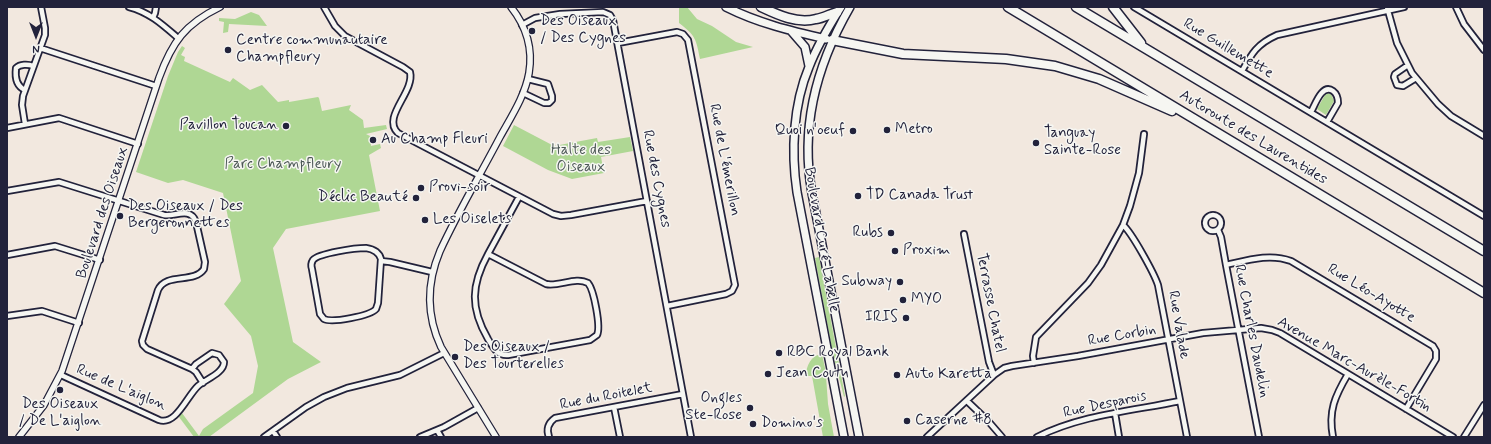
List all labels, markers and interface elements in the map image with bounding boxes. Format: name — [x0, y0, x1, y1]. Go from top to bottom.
place label: Des Oiseaux / Des Cygnes — [540, 13, 626, 48]
street label: Rue Guillemette — [1180, 15, 1276, 83]
north arrow — [16, 16, 56, 56]
marker: Des Oiseaux / Des Cygnes — [527, 26, 537, 36]
place label: Centre communautaire Champfleury — [236, 32, 388, 67]
text: N — [32, 41, 40, 55]
marker: Centre communautaire Champfleury — [223, 45, 233, 55]
street label: Autoroute des Laurentides — [1176, 87, 1330, 189]
street label: Rue de L'émerillon — [704, 102, 744, 218]
place label: Pavillon Toucan — [180, 117, 278, 135]
marker: Pavillon Toucan — [281, 121, 291, 131]
place label: Metro — [895, 121, 933, 139]
place label: Quoi n'oeuf — [775, 122, 845, 140]
marker: Metro — [882, 125, 892, 135]
place label: Tanguay Sainte-Rose — [1044, 125, 1121, 160]
marker: Quoi n'oeuf — [848, 126, 858, 136]
street label: Rue des Cygnes — [638, 129, 674, 229]
place label: Au Champ Fleuri — [381, 131, 488, 149]
marker: Au Champ Fleuri — [368, 135, 378, 145]
marker: Tanguay Sainte-Rose — [1031, 138, 1041, 148]
park label: Halte des Oiseaux — [551, 142, 611, 177]
street label: Boulevard des Oiseaux — [73, 145, 133, 281]
park label: Parc Champfleury — [225, 156, 341, 174]
street label: Boulevard Curé-Labelle — [799, 166, 843, 314]
place label: Provi-soir — [429, 179, 490, 197]
marker: Provi-soir — [416, 183, 426, 193]
place label: TD Canada Trust — [866, 187, 973, 205]
place label: Déclic Beauté — [318, 189, 408, 207]
marker: TD Canada Trust — [853, 191, 863, 201]
marker: Déclic Beauté — [411, 193, 421, 203]
place label: Des Oiseaux / Des Bergeronnettes — [128, 198, 243, 233]
marker: Des Oiseaux / Des Bergeronnettes — [115, 211, 125, 221]
place label: Les Oiselets — [433, 211, 511, 229]
marker: Les Oiselets — [420, 215, 430, 225]
place label: Rubs — [852, 224, 883, 242]
marker: Rubs — [886, 228, 896, 238]
place label: Proxim — [903, 242, 950, 260]
marker: Proxim — [890, 246, 900, 256]
street label: Terrasse Chatel — [972, 252, 1008, 354]
street label: Rue Léo-Ayotte — [1324, 261, 1418, 327]
street label: Rue Charles Daudelin — [1229, 263, 1273, 399]
place label: Subway — [841, 273, 892, 291]
marker: Subway — [895, 277, 905, 287]
street label: Rue Valade — [1163, 289, 1193, 361]
place label: MYO — [911, 291, 942, 309]
marker: MYO — [898, 295, 908, 305]
place label: IRIS — [865, 309, 898, 327]
marker: IRIS — [901, 313, 911, 323]
street label: Avenue Marc-Aurèle-Fortin — [1274, 313, 1434, 417]
street label: Rue Corbin — [1087, 321, 1157, 351]
place label: Des Oiseaux / Des Tourterelles — [463, 339, 564, 374]
place label: RBC Royal Bank — [787, 344, 889, 362]
marker: RBC Royal Bank — [774, 348, 784, 358]
marker: Des Oiseaux / Des Tourterelles — [450, 352, 460, 362]
street label: Rue de L'aiglon — [73, 361, 169, 415]
place label: Jean Coutu — [776, 365, 849, 383]
place label: Auto Karetta — [905, 366, 992, 384]
marker: Jean Coutu — [763, 369, 773, 379]
marker: Auto Karetta — [892, 370, 902, 380]
street label: Rue du Roitelet — [558, 379, 654, 415]
marker: Des Oiseaux / De L'aiglon — [55, 385, 65, 395]
street label: Rue Desparois — [1062, 387, 1148, 423]
place label: Ongles Ste-Rose — [685, 390, 742, 425]
place label: Des Oiseaux / De L'aiglon — [18, 396, 102, 431]
marker: Ongles Ste-Rose — [745, 403, 755, 413]
place label: Caserne #8 — [915, 412, 992, 430]
place label: Domino's — [761, 415, 823, 433]
marker: Caserne #8 — [902, 416, 912, 426]
marker: Domino's — [748, 419, 758, 429]

